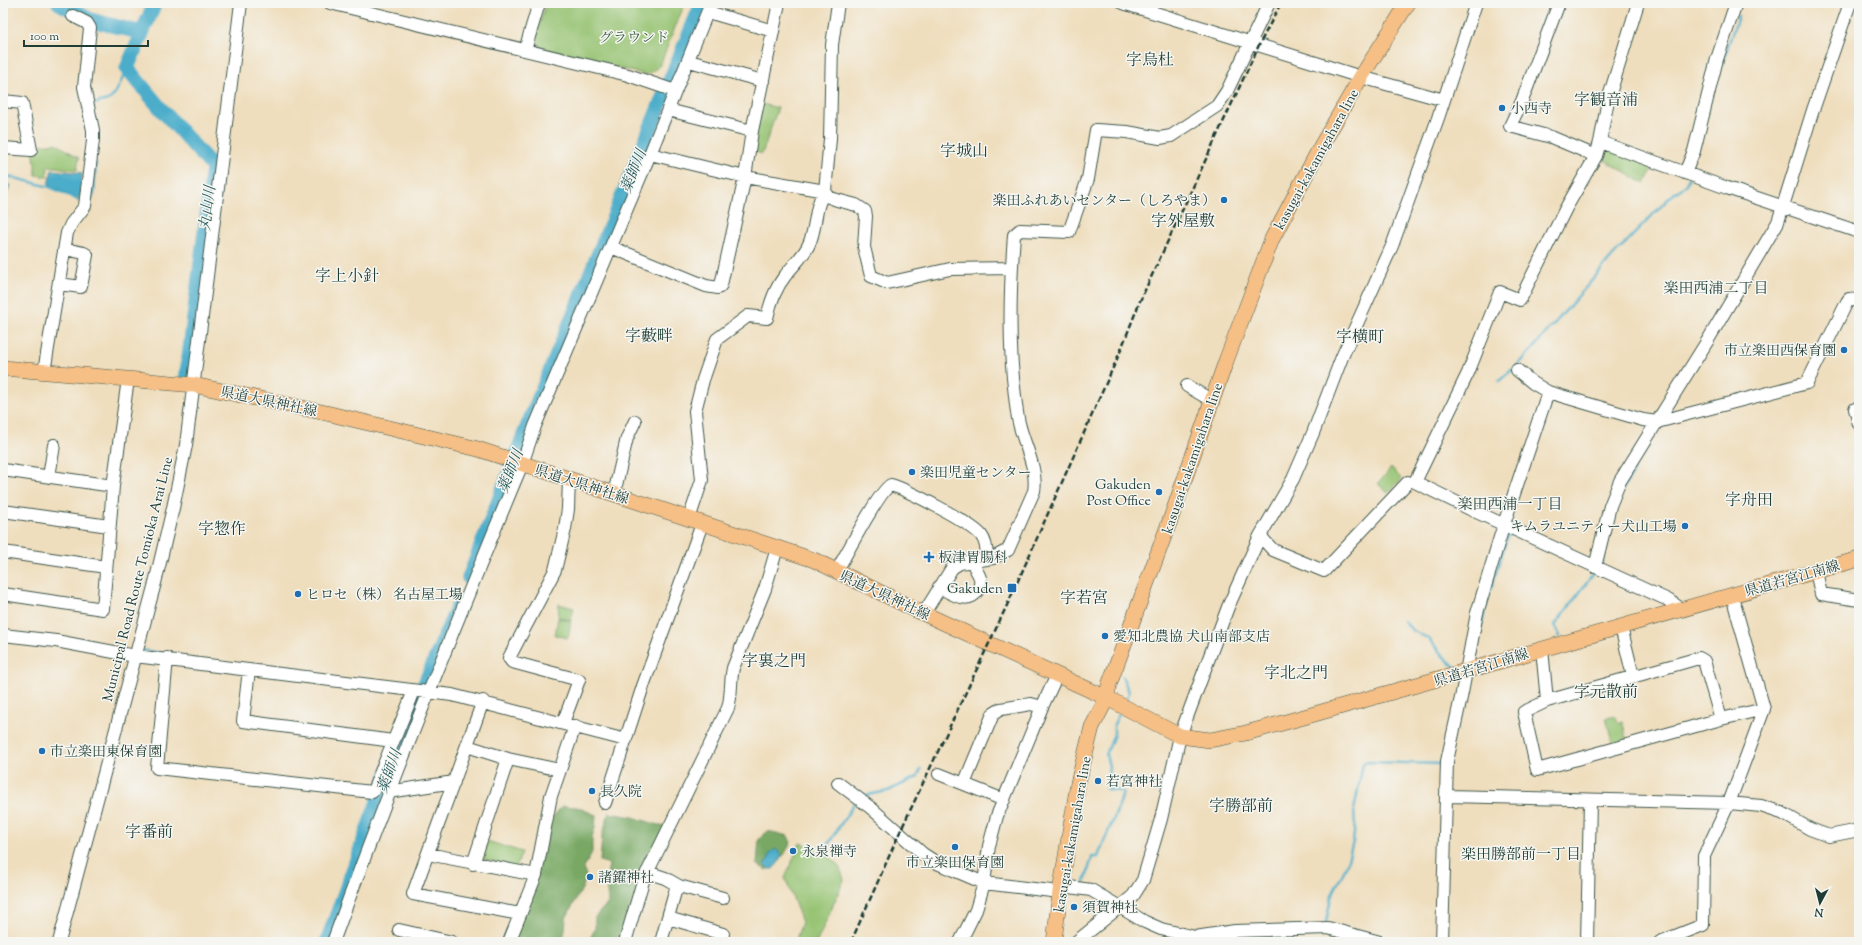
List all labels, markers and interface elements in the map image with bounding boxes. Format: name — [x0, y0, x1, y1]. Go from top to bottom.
scale bar — [24, 22, 148, 48]
text: 100 m — [30, 28, 59, 46]
park label: グラウンド — [599, 29, 669, 49]
district label: 字烏杜 — [1126, 50, 1174, 73]
street label: kasugai-kakamigahara line — [1271, 86, 1365, 234]
district label: 字観音浦 — [1574, 90, 1638, 113]
place label: 小西寺 — [1510, 100, 1552, 120]
marker: 小西寺 — [1497, 103, 1507, 113]
district label: 字城山 — [940, 141, 988, 164]
water label: 薬師川 — [616, 145, 653, 196]
water label: 丸山川 — [195, 183, 222, 232]
place label: 楽田ふれあいセンター（しろやま） — [993, 192, 1216, 212]
marker: 楽田ふれあいセンター（しろやま） — [1219, 195, 1229, 205]
district label: 字外屋敷 — [1151, 211, 1215, 234]
district label: 字上小針 — [315, 266, 379, 289]
district label: 楽田西浦二丁目 — [1663, 279, 1769, 300]
district label: 字藪畔 — [625, 326, 673, 349]
district label: 字横町 — [1336, 327, 1384, 350]
place label: 市立楽田西保育園 — [1724, 342, 1836, 362]
marker: 市立楽田西保育園 — [1839, 345, 1849, 355]
street label: kasugai-kakamigahara line — [1159, 381, 1229, 537]
street label: 県道大県神社線 — [219, 383, 319, 423]
water label: 薬師川 — [493, 445, 530, 496]
street label: Municipal Road Route Tomioka Arai Line — [99, 455, 179, 704]
street label: 県道大県神社線 — [532, 461, 631, 511]
place label: 楽田児童センター — [920, 464, 1031, 484]
marker: 楽田児童センター — [907, 467, 917, 477]
place label: Gakuden Post Office — [1087, 476, 1151, 512]
marker: Gakuden Post Office — [1154, 487, 1164, 497]
district label: 字舟田 — [1725, 490, 1773, 513]
district label: 楽田西浦一丁目 — [1457, 495, 1563, 516]
place label: キムラユニティー犬山工場 — [1510, 518, 1677, 538]
district label: 字惣作 — [198, 519, 246, 542]
marker: キムラユニティー犬山工場 — [1680, 521, 1690, 531]
place label: 板津胃腸科 — [938, 549, 1008, 569]
marker: 板津胃腸科 — [923, 551, 935, 563]
street label: 県道若宮江南線 — [1743, 557, 1842, 603]
street label: 県道大県神社線 — [836, 567, 933, 627]
place label: Gakuden — [947, 580, 1003, 600]
marker: Gakuden — [1006, 582, 1018, 594]
place label: ヒロセ（株） 名古屋工場 — [306, 586, 463, 606]
district label: 字若宮 — [1060, 588, 1108, 611]
marker: ヒロセ（株） 名古屋工場 — [293, 589, 303, 599]
place label: 愛知北農協 犬山南部支店 — [1113, 628, 1270, 648]
marker: 愛知北農協 犬山南部支店 — [1100, 631, 1110, 641]
street label: 県道若宮江南線 — [1432, 645, 1531, 693]
district label: 字裏之門 — [742, 651, 806, 674]
district label: 字北之門 — [1264, 663, 1328, 686]
district label: 字元散前 — [1574, 682, 1638, 705]
place label: 市立楽田東保育園 — [50, 743, 162, 763]
water label: 薬師川 — [373, 745, 409, 796]
marker: 市立楽田東保育園 — [37, 746, 47, 756]
street label: kasugai-kakamigahara line — [1050, 755, 1098, 914]
place label: 若宮神社 — [1106, 773, 1162, 793]
marker: 若宮神社 — [1093, 776, 1103, 786]
place label: 長久院 — [600, 783, 642, 803]
marker: 長久院 — [587, 786, 597, 796]
district label: 字勝部前 — [1209, 796, 1273, 819]
district label: 字番前 — [125, 822, 173, 845]
marker: 市立楽田保育園 — [950, 842, 960, 852]
place label: 永泉禅寺 — [801, 843, 857, 863]
district label: 楽田勝部前一丁目 — [1461, 845, 1581, 866]
marker: 永泉禅寺 — [788, 846, 798, 856]
place label: 市立楽田保育園 — [906, 854, 1004, 874]
place label: 諸鑃神社 — [598, 869, 654, 889]
marker: 諸鑃神社 — [585, 872, 595, 882]
north arrow — [1800, 883, 1840, 923]
place label: 須賀神社 — [1082, 899, 1138, 919]
marker: 須賀神社 — [1069, 902, 1079, 912]
text: N — [1813, 903, 1825, 921]

